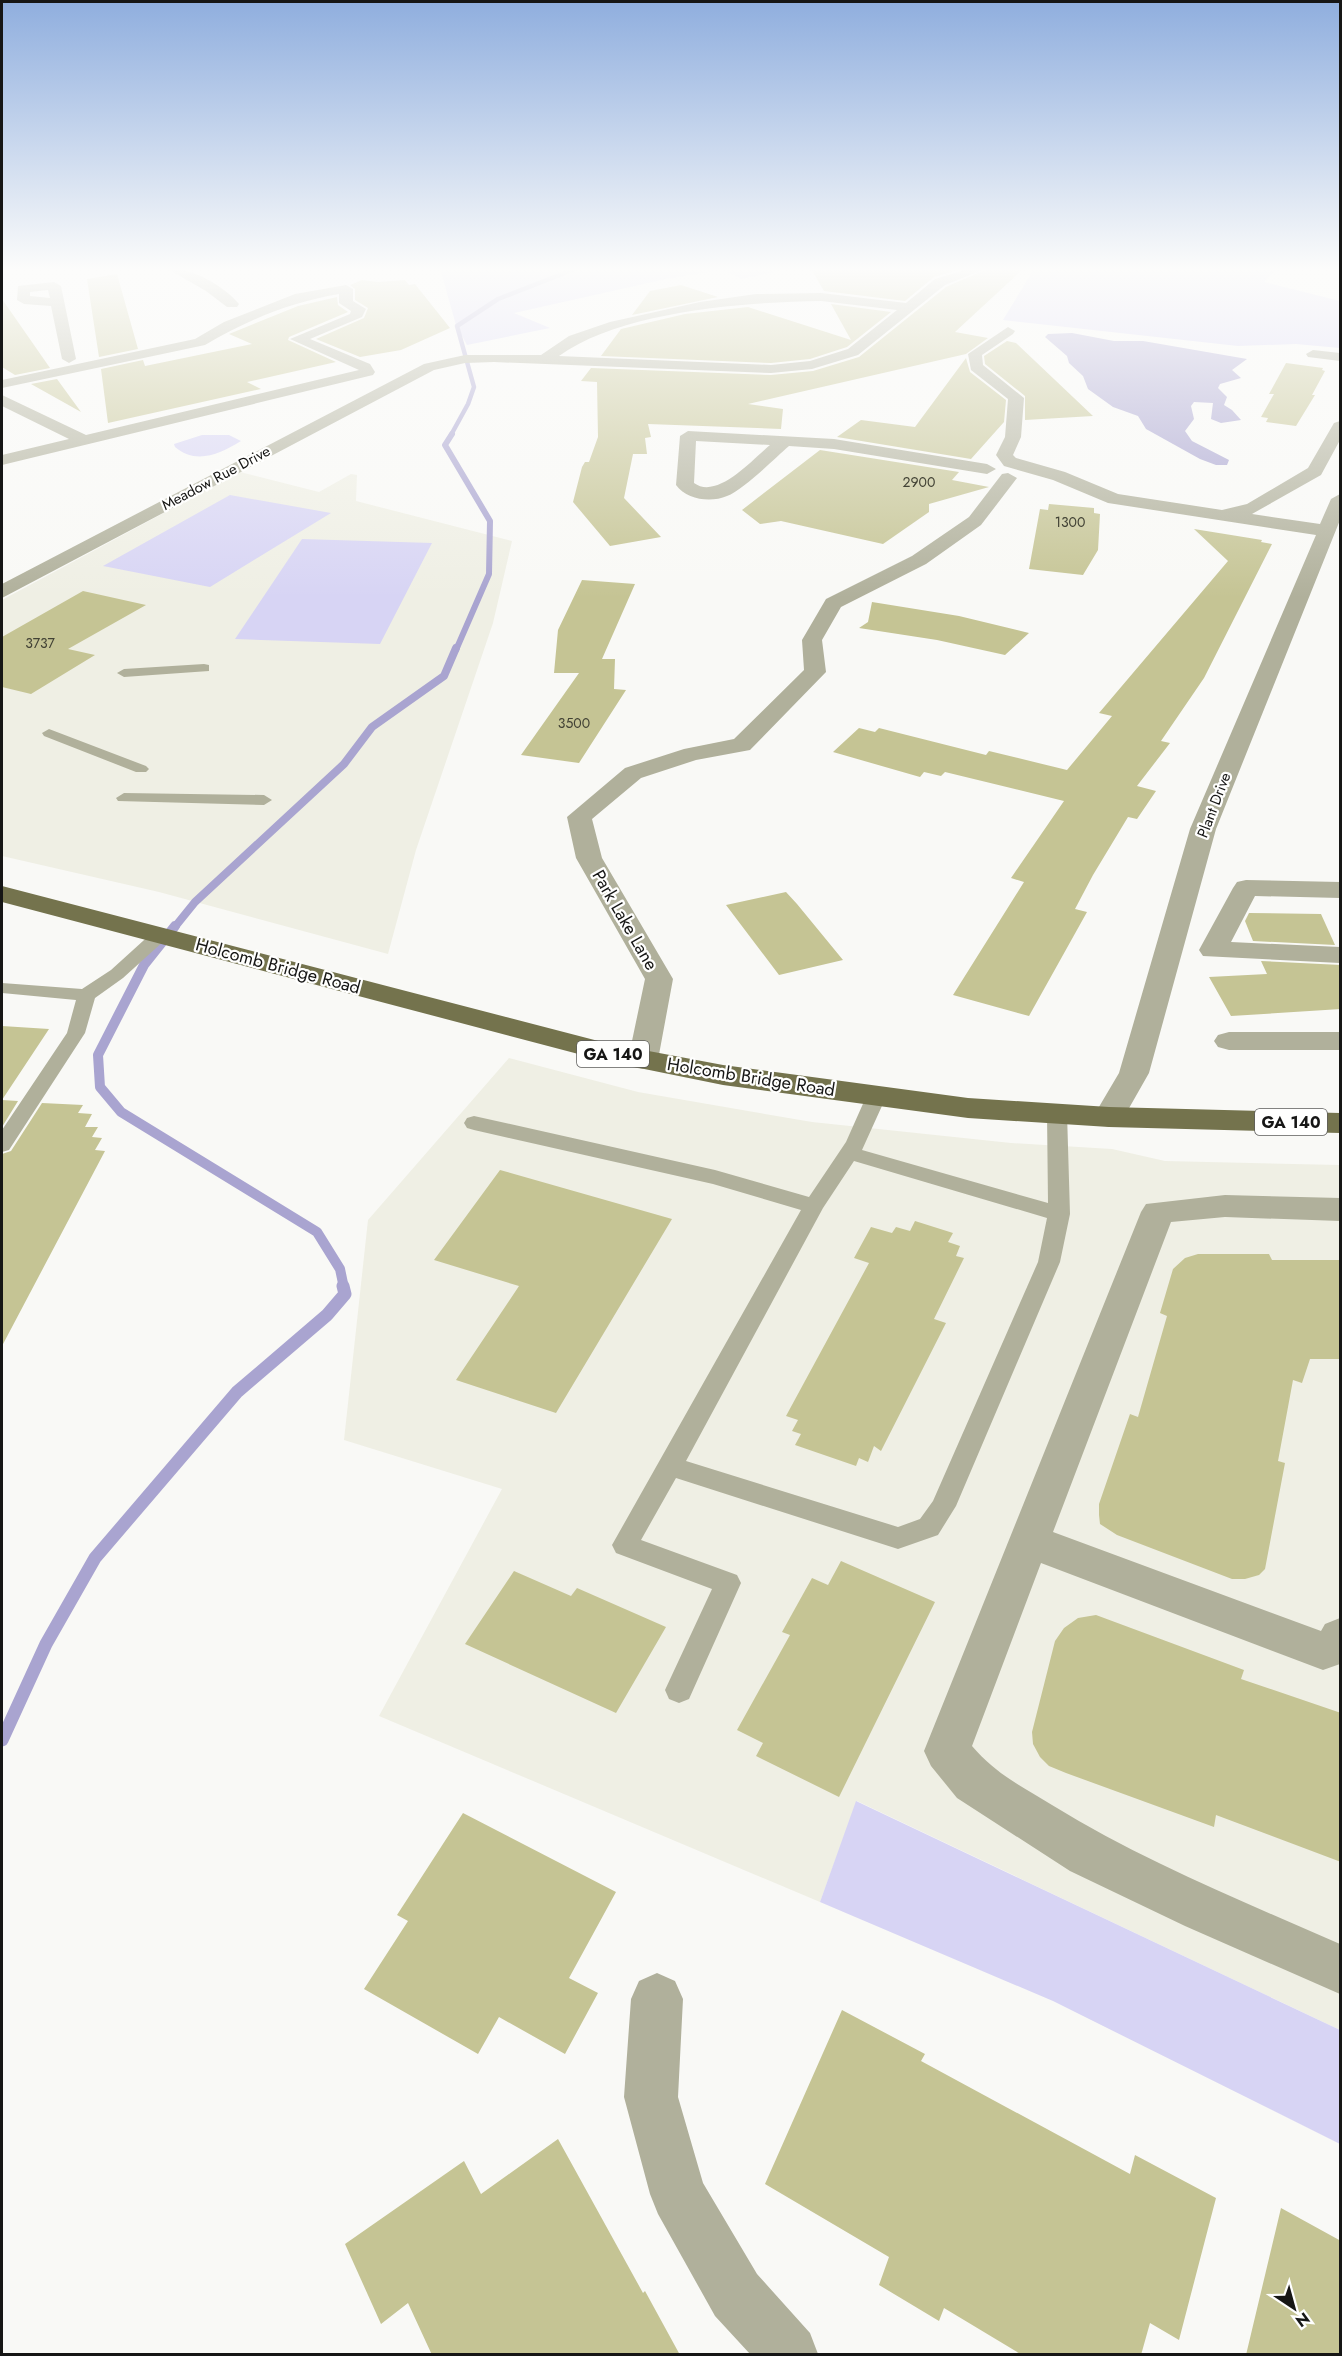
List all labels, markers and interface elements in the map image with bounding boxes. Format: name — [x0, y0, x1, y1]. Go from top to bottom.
street label: Meadow Rue Drive — [158, 440, 274, 516]
house number: 2900 — [903, 472, 935, 492]
house number: 1300 — [1055, 512, 1085, 532]
house number: 3737 — [25, 633, 55, 653]
house number: 3500 — [558, 713, 590, 733]
street label: Plant Drive — [1192, 769, 1237, 841]
street label: Park Lake Lane — [586, 865, 664, 975]
street label: Holcomb Bridge Road — [193, 931, 363, 1001]
road number: GA 140 — [577, 1041, 649, 1067]
street label: Holcomb Bridge Road — [665, 1051, 837, 1103]
road number: GA 140 — [1255, 1109, 1327, 1135]
north arrow — [1264, 2278, 1324, 2338]
text: N — [1291, 2307, 1314, 2333]

